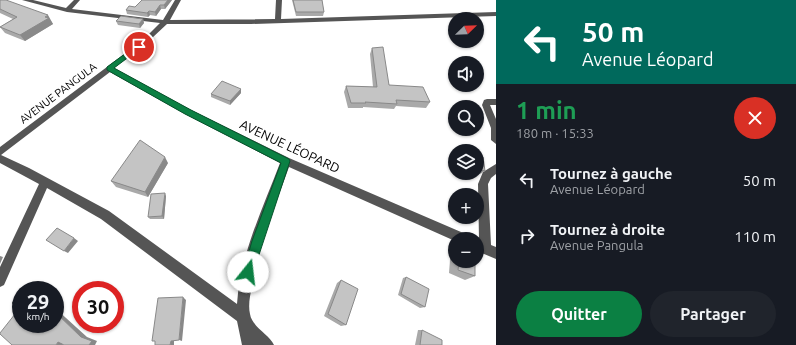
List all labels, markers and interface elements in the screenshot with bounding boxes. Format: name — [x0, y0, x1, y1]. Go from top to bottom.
north arrow — [448, 12, 484, 48]
map controls — [448, 12, 484, 268]
icon: left — [516, 16, 568, 68]
text: 50 m — [582, 16, 644, 47]
pin — [122, 30, 156, 64]
icon: arrive — [128, 36, 150, 58]
text: Avenue Léopard — [582, 49, 714, 69]
button: sound — [448, 56, 484, 92]
street label: AVENUE PANGULA — [17, 60, 99, 126]
text: 1 min — [516, 97, 577, 124]
button: close — [734, 97, 776, 139]
button: search — [448, 100, 484, 136]
street label: AVENUE LÉOPARD — [238, 116, 343, 175]
text: 180 m · 15:33 — [516, 126, 594, 140]
button: layers — [448, 144, 484, 180]
text: Tournez à gauche — [550, 165, 673, 182]
icon: left — [516, 169, 538, 191]
text: 50 m — [743, 172, 776, 189]
text: Avenue Léopard — [550, 182, 645, 196]
button: + — [448, 188, 484, 224]
text: Tournez à droite — [550, 221, 665, 238]
icon: right — [516, 225, 538, 247]
text: 110 m — [734, 228, 776, 245]
button: − — [448, 232, 484, 268]
text: Avenue Pangula — [550, 238, 644, 252]
position arrow — [227, 251, 269, 293]
speed limit sign: 30 — [72, 281, 124, 333]
text: 29 — [27, 290, 49, 313]
button: Quitter — [516, 291, 642, 337]
button: Partager — [650, 291, 776, 337]
text: km/h — [26, 311, 50, 322]

